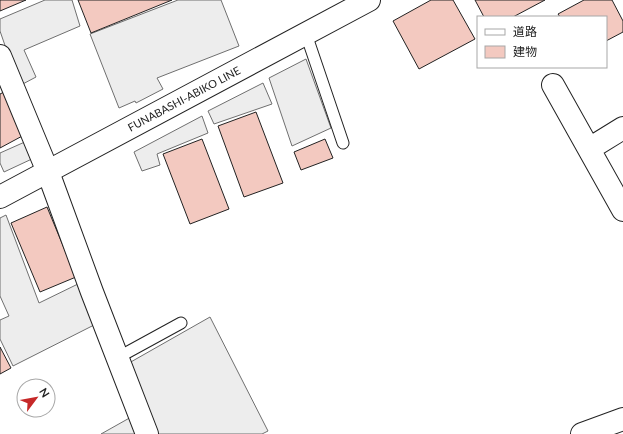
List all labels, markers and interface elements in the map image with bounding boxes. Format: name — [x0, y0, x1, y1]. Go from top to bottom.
legend — [477, 16, 607, 68]
text: 道路 — [513, 24, 537, 39]
text: 建物 — [513, 44, 537, 59]
street label: FUNABASHI-ABIKO LINE — [125, 63, 242, 134]
north arrow — [16, 378, 56, 418]
text: N — [37, 385, 53, 399]

